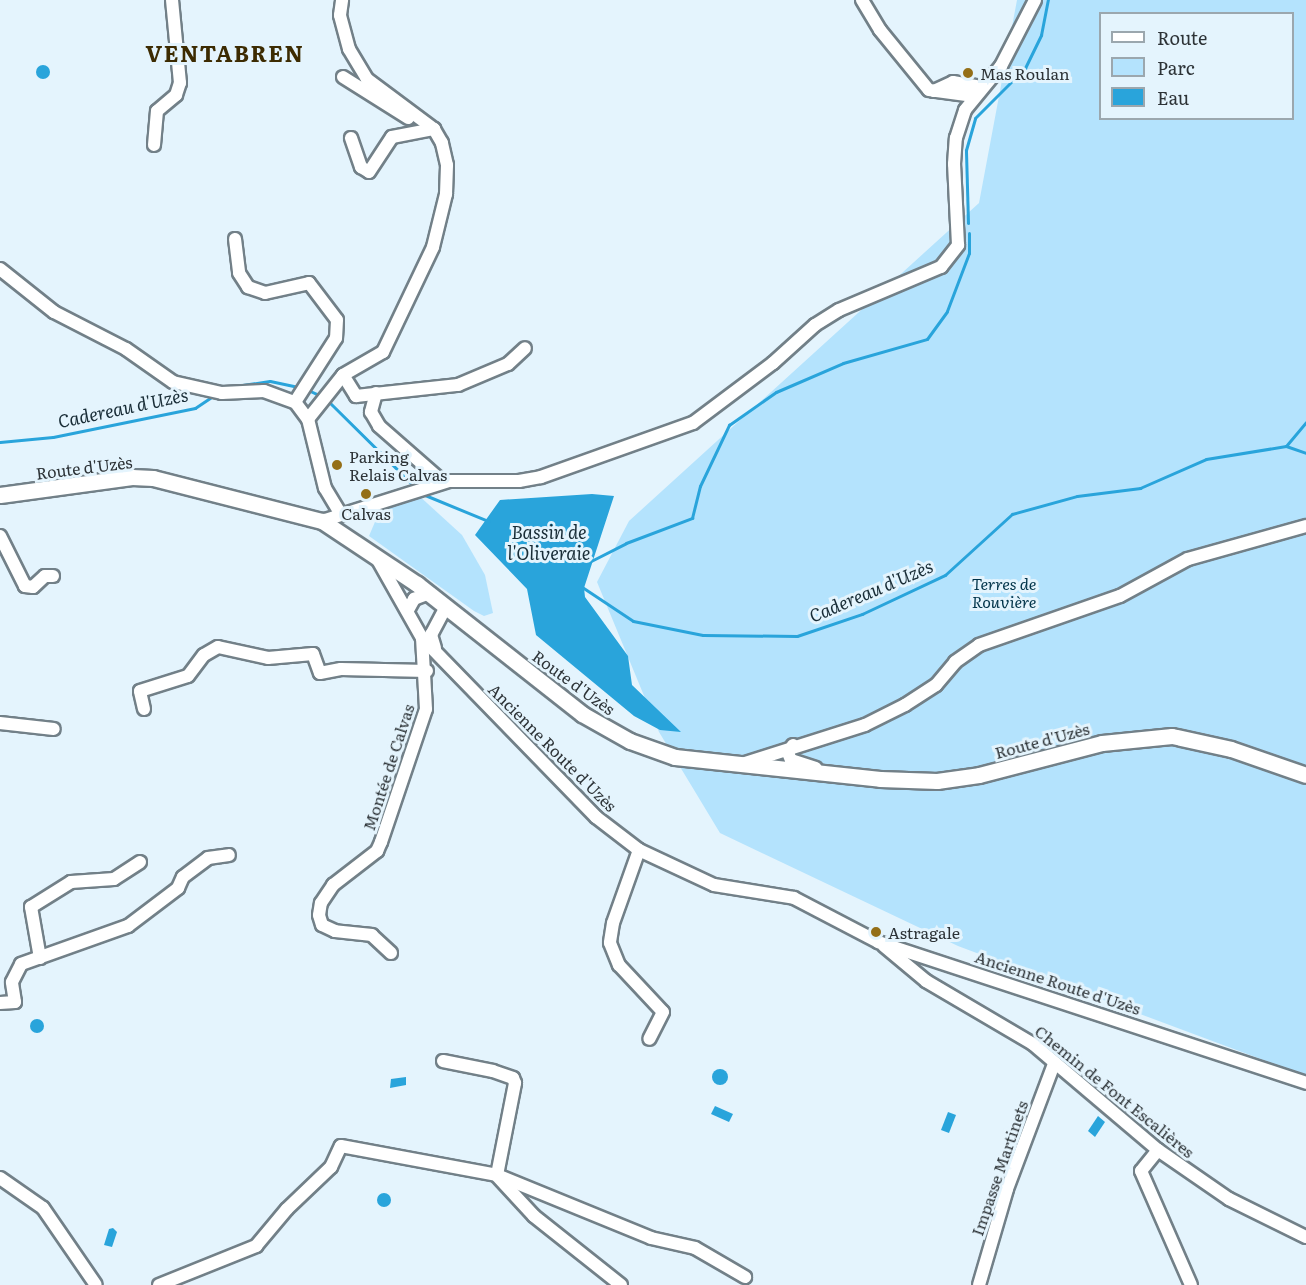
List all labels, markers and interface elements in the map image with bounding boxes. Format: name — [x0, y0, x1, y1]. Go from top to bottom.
legend — [1099, 12, 1294, 120]
text: Route — [1157, 24, 1207, 51]
district label: VENTABREN — [146, 40, 304, 66]
text: Parc — [1157, 54, 1195, 81]
place label: Mas Roulan — [980, 63, 1070, 83]
marker: Mas Roulan — [961, 66, 975, 80]
text: Eau — [1157, 84, 1189, 111]
water label: Cadereau d'Uzès — [56, 384, 190, 432]
place label: Parking Relais Calvas — [349, 446, 447, 484]
street label: Route d'Uzès — [35, 452, 133, 482]
marker: Parking Relais Calvas — [330, 458, 344, 472]
marker: Calvas — [359, 487, 373, 501]
place label: Calvas — [341, 503, 391, 523]
water label: Bassin de l'Oliveraie — [508, 522, 590, 564]
water label: Cadereau d'Uzès — [806, 555, 936, 627]
park label: Terres de Rouvière — [972, 573, 1036, 611]
street label: Route d'Uzès — [529, 646, 619, 718]
street label: Ancienne Route d'Uzès — [485, 679, 621, 815]
street label: Montée de Calvas — [359, 701, 417, 833]
street label: Route d'Uzès — [993, 718, 1091, 762]
place label: Astragale — [888, 922, 960, 942]
marker: Astragale — [869, 925, 883, 939]
street label: Ancienne Route d'Uzès — [973, 946, 1143, 1018]
street label: Chemin de Font Escalières — [1032, 1021, 1198, 1161]
street label: Impasse Martinets — [967, 1098, 1031, 1238]

